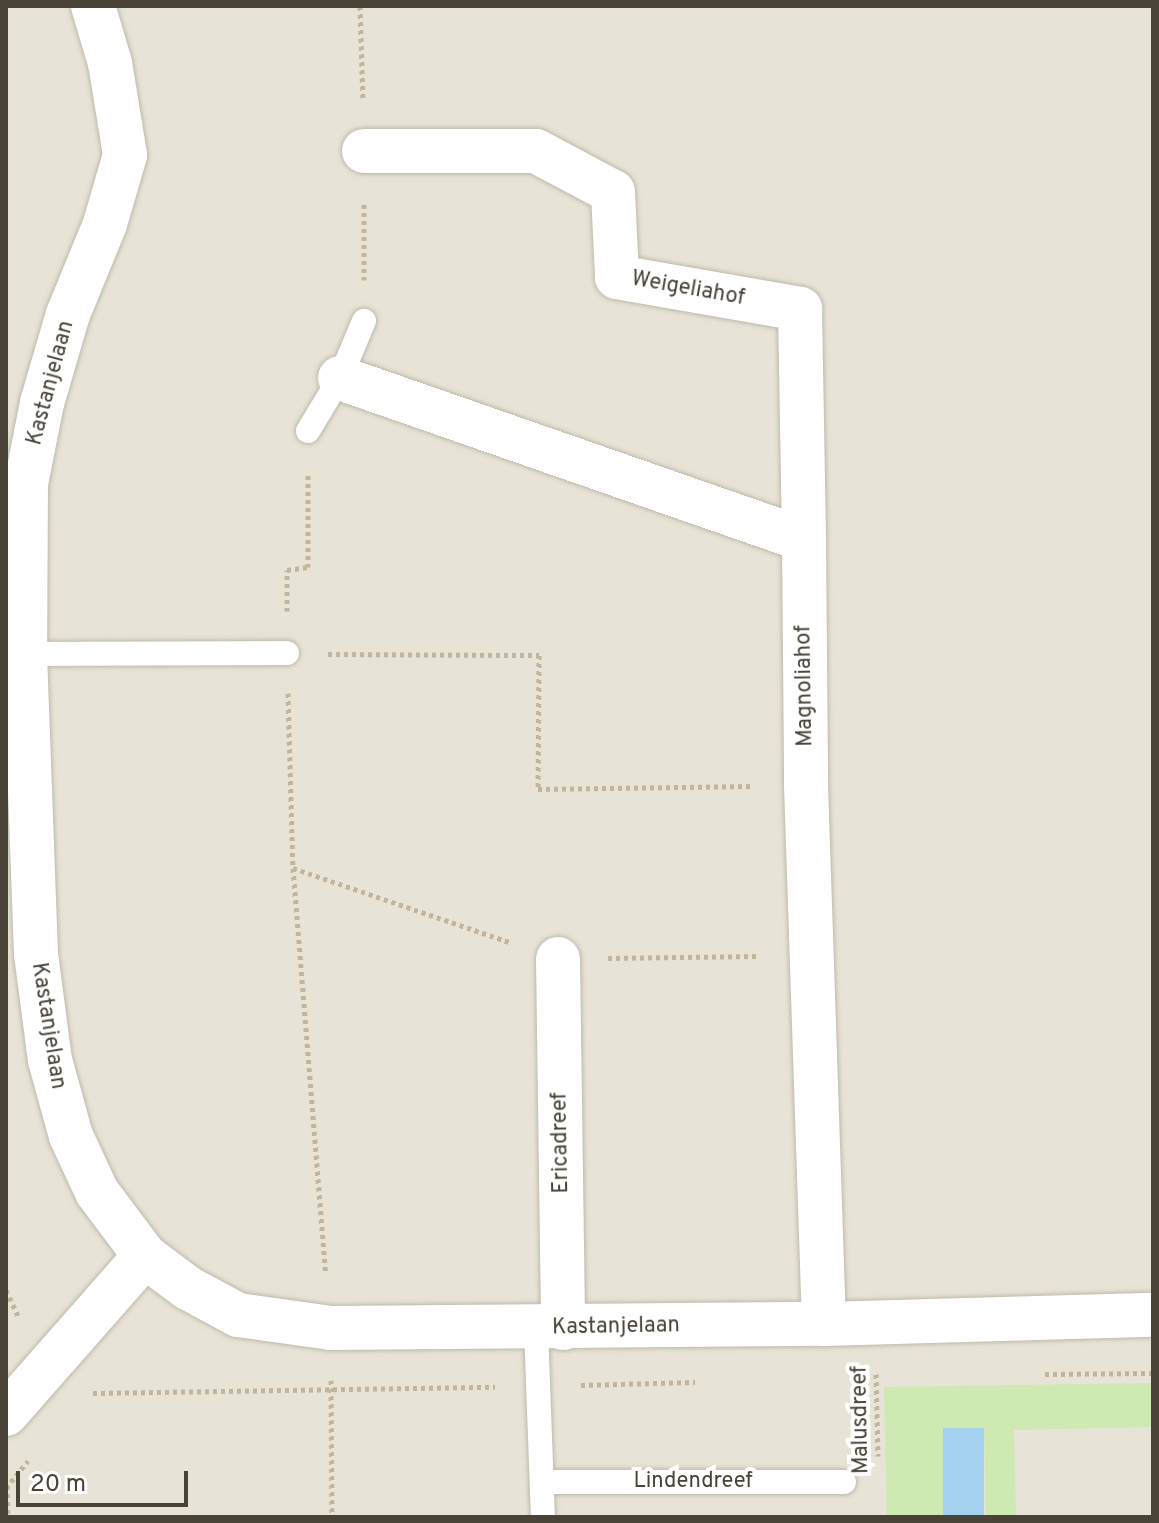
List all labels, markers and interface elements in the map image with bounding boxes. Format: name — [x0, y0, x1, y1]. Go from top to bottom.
street label: Weigeliahof — [629, 266, 747, 312]
street label: Kastanjelaan — [22, 318, 80, 448]
street label: Magnoliahof — [791, 625, 819, 747]
street label: Kastanjelaan — [25, 961, 71, 1091]
street label: Ericadreef — [547, 1092, 575, 1194]
street label: Kastanjelaan — [552, 1313, 680, 1341]
street label: Malusdreef — [847, 1366, 875, 1474]
scale bar — [20, 1455, 192, 1505]
street label: Lindendreef — [633, 1469, 753, 1495]
text: 20 m — [30, 1470, 86, 1500]

